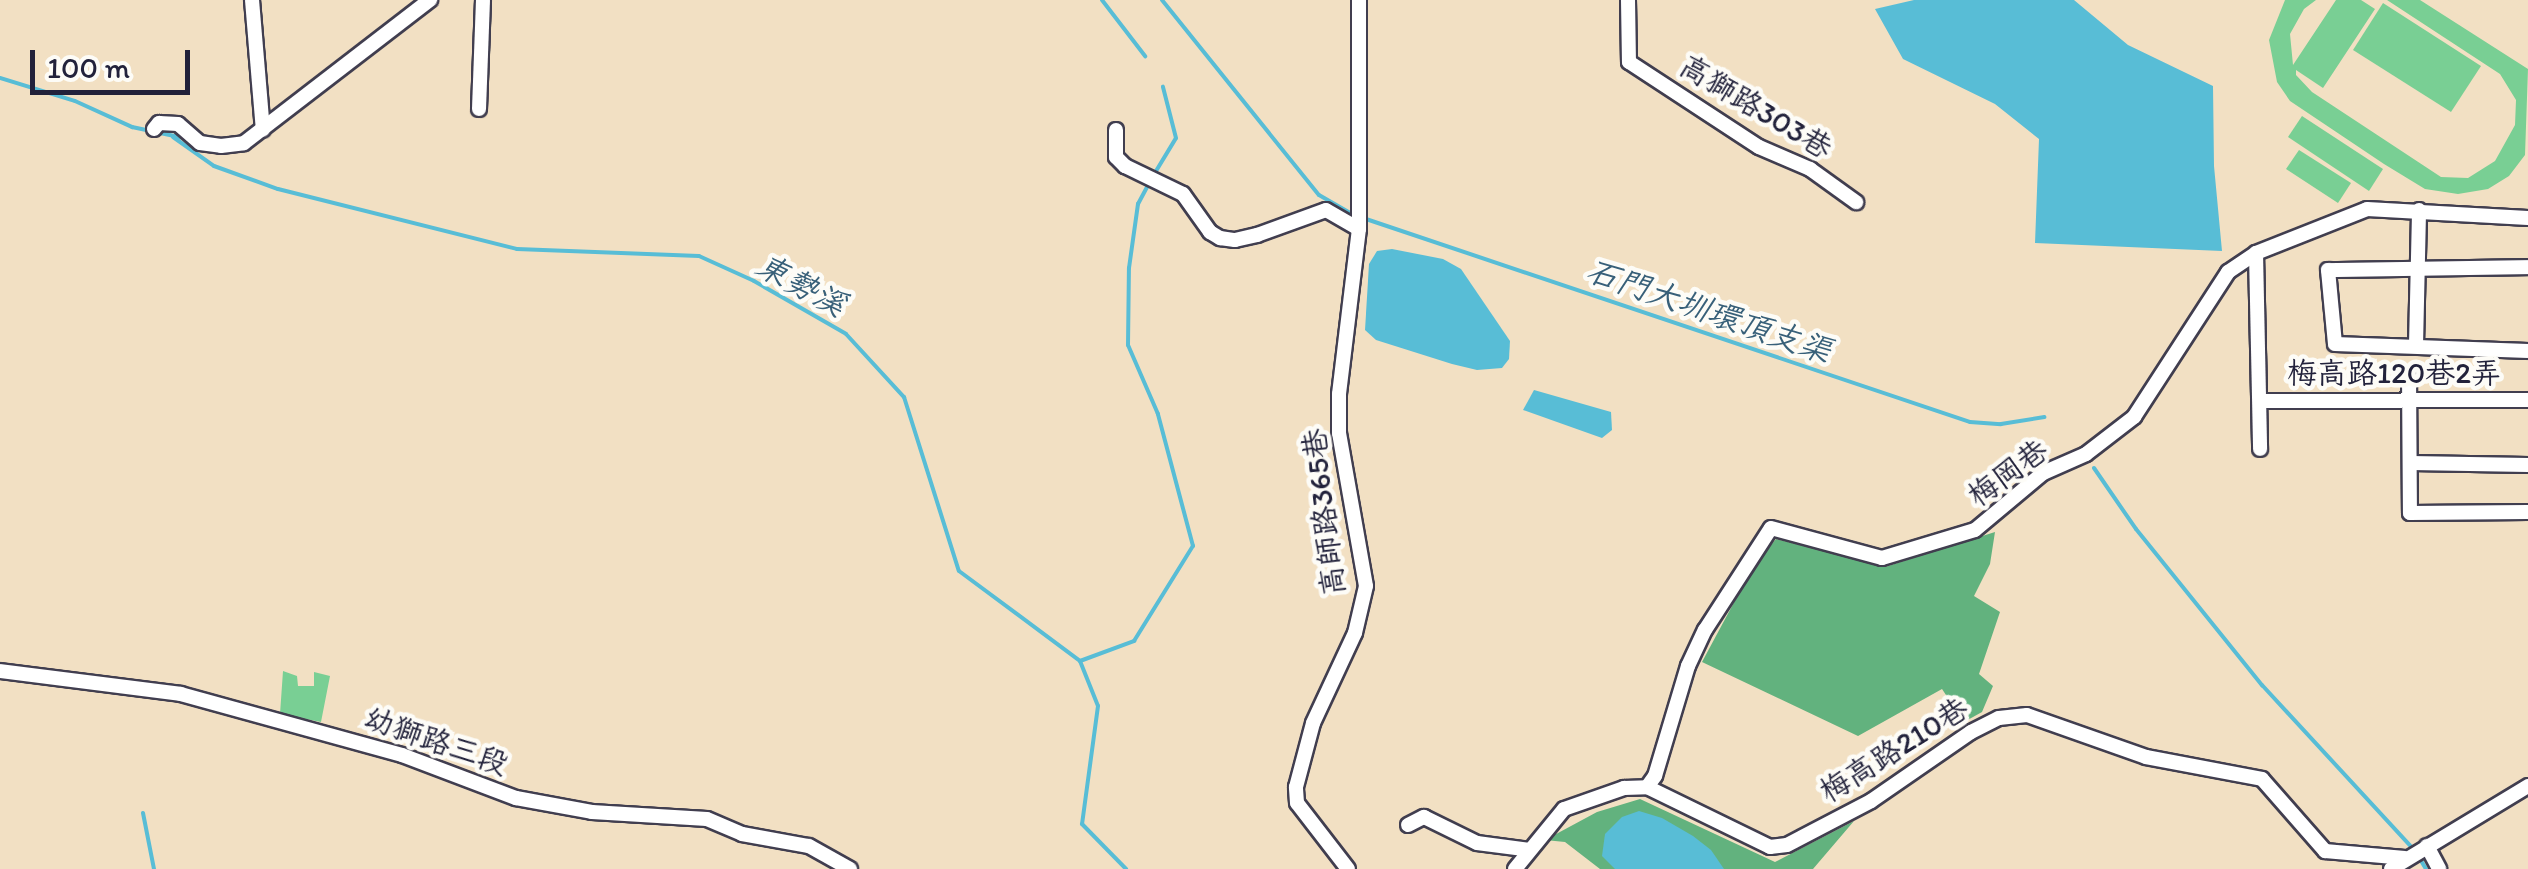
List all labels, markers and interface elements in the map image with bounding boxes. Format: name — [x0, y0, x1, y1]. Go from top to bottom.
scale bar — [35, 30, 195, 92]
street label: 高獅路303巷 — [1673, 47, 1839, 167]
text: 100 m — [47, 49, 130, 86]
water label: 東勢溪 — [750, 246, 852, 324]
water label: 石門大圳環頂支渠 — [1582, 251, 1836, 371]
street label: 梅高路120巷2弄 — [2287, 355, 2501, 391]
street label: 高師路365巷 — [1296, 426, 1352, 598]
street label: 梅岡巷 — [1961, 432, 2055, 514]
street label: 梅高路210巷 — [1813, 690, 1975, 810]
street label: 幼獅路三段 — [359, 700, 513, 782]

